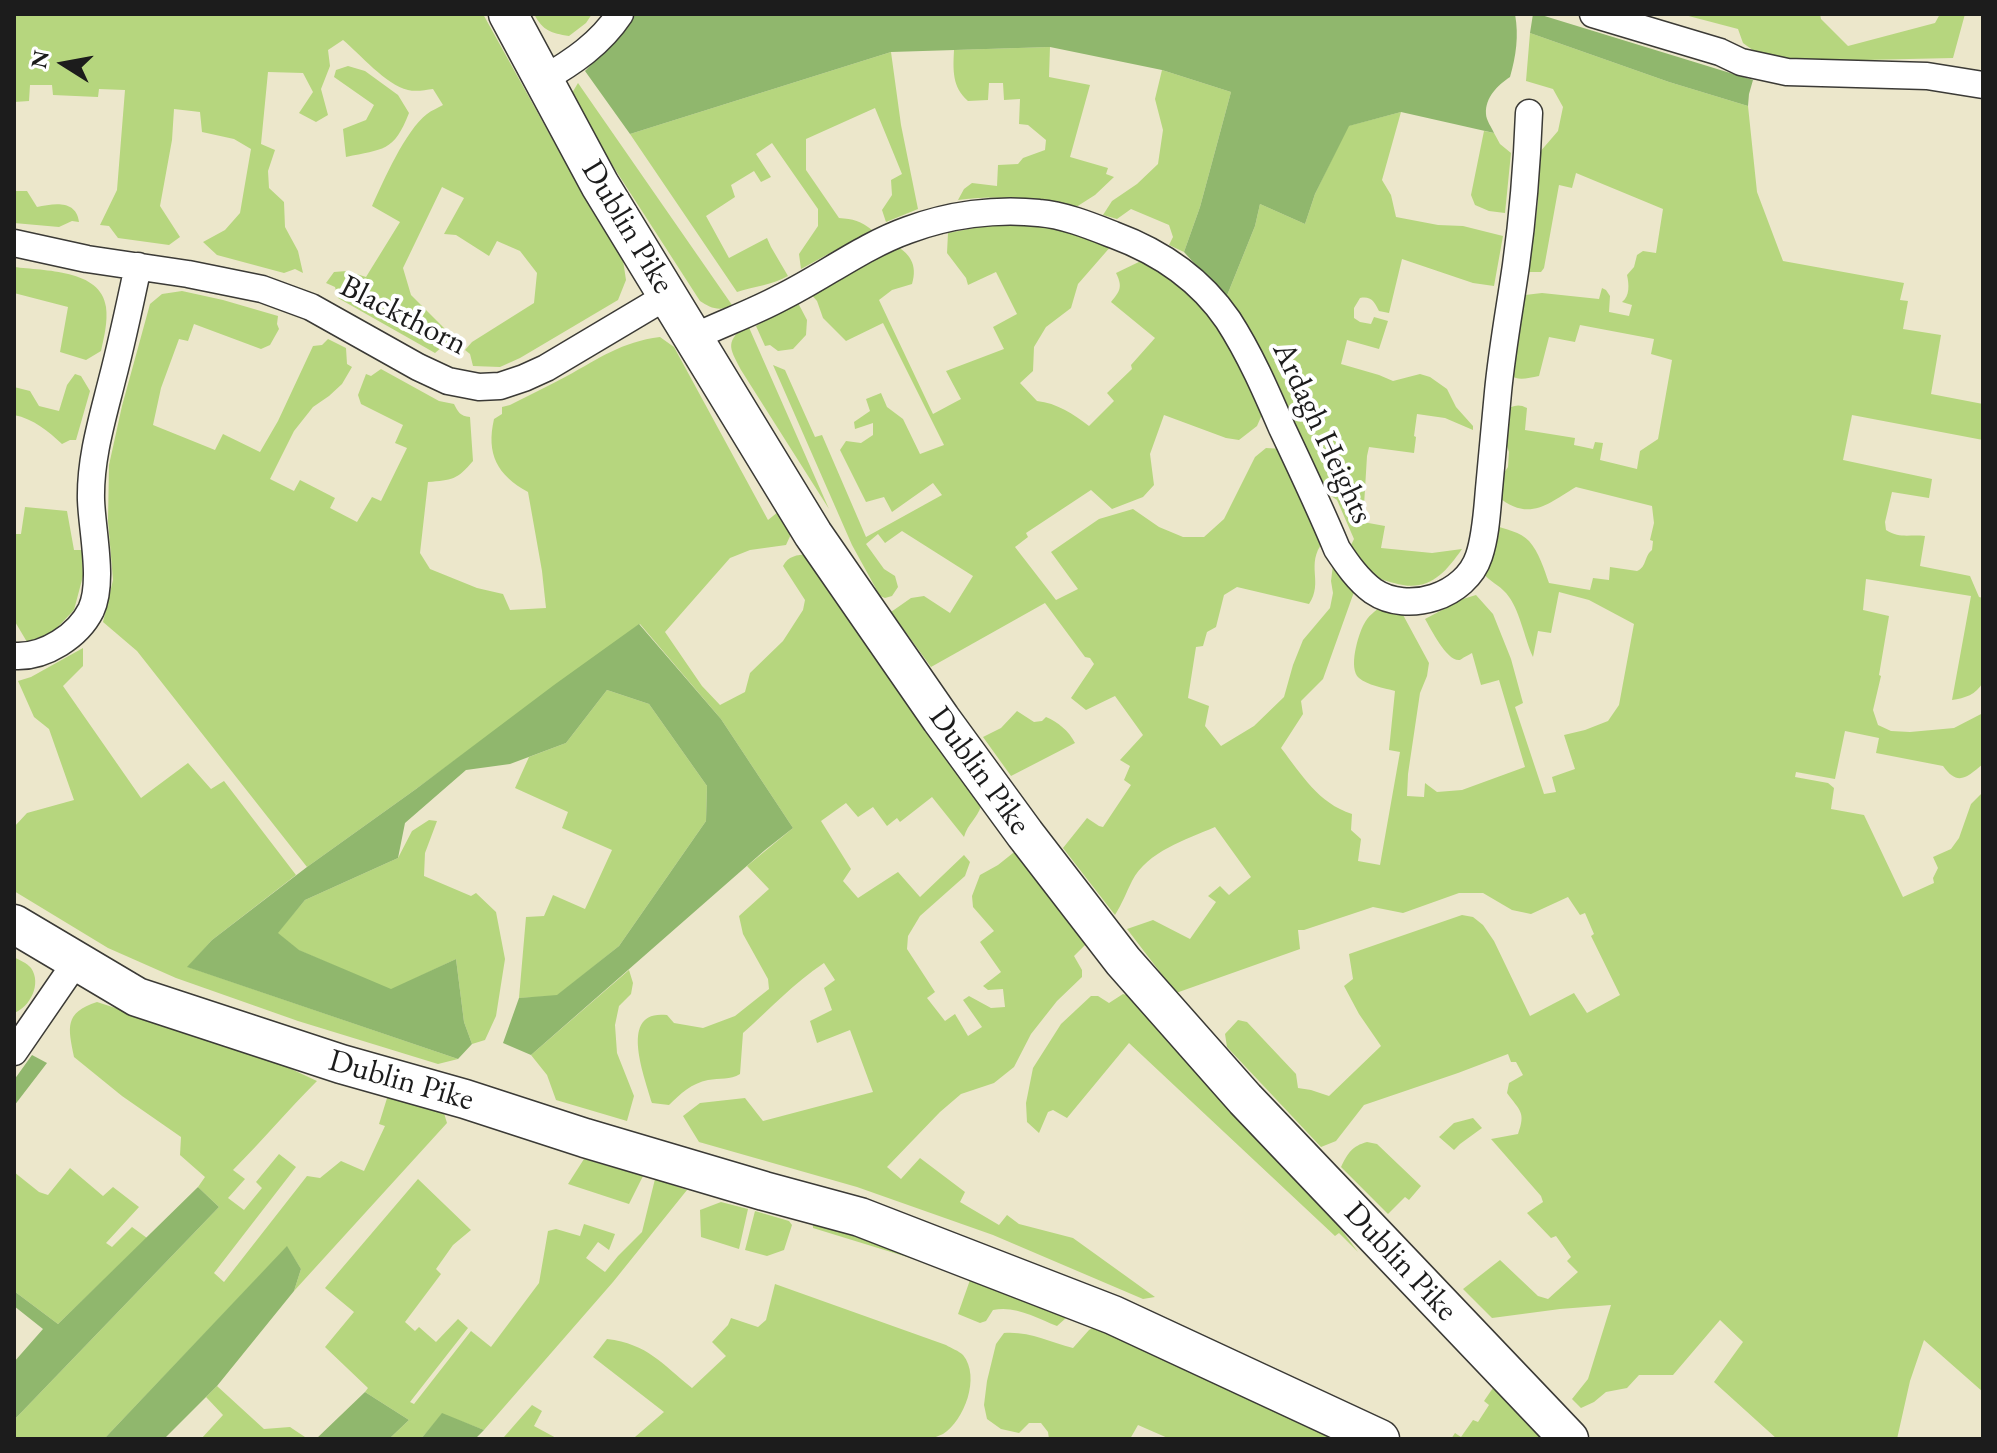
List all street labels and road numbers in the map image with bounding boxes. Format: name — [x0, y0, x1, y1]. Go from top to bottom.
street label: Dublin Pike — [572, 153, 682, 301]
street label: Blackthorn — [333, 268, 473, 364]
street label: Ardagh Heights — [1263, 336, 1381, 530]
street label: Dublin Pike — [920, 700, 1038, 842]
street label: Dublin Pike — [324, 1042, 478, 1120]
street label: Dublin Pike — [1335, 1194, 1465, 1330]

